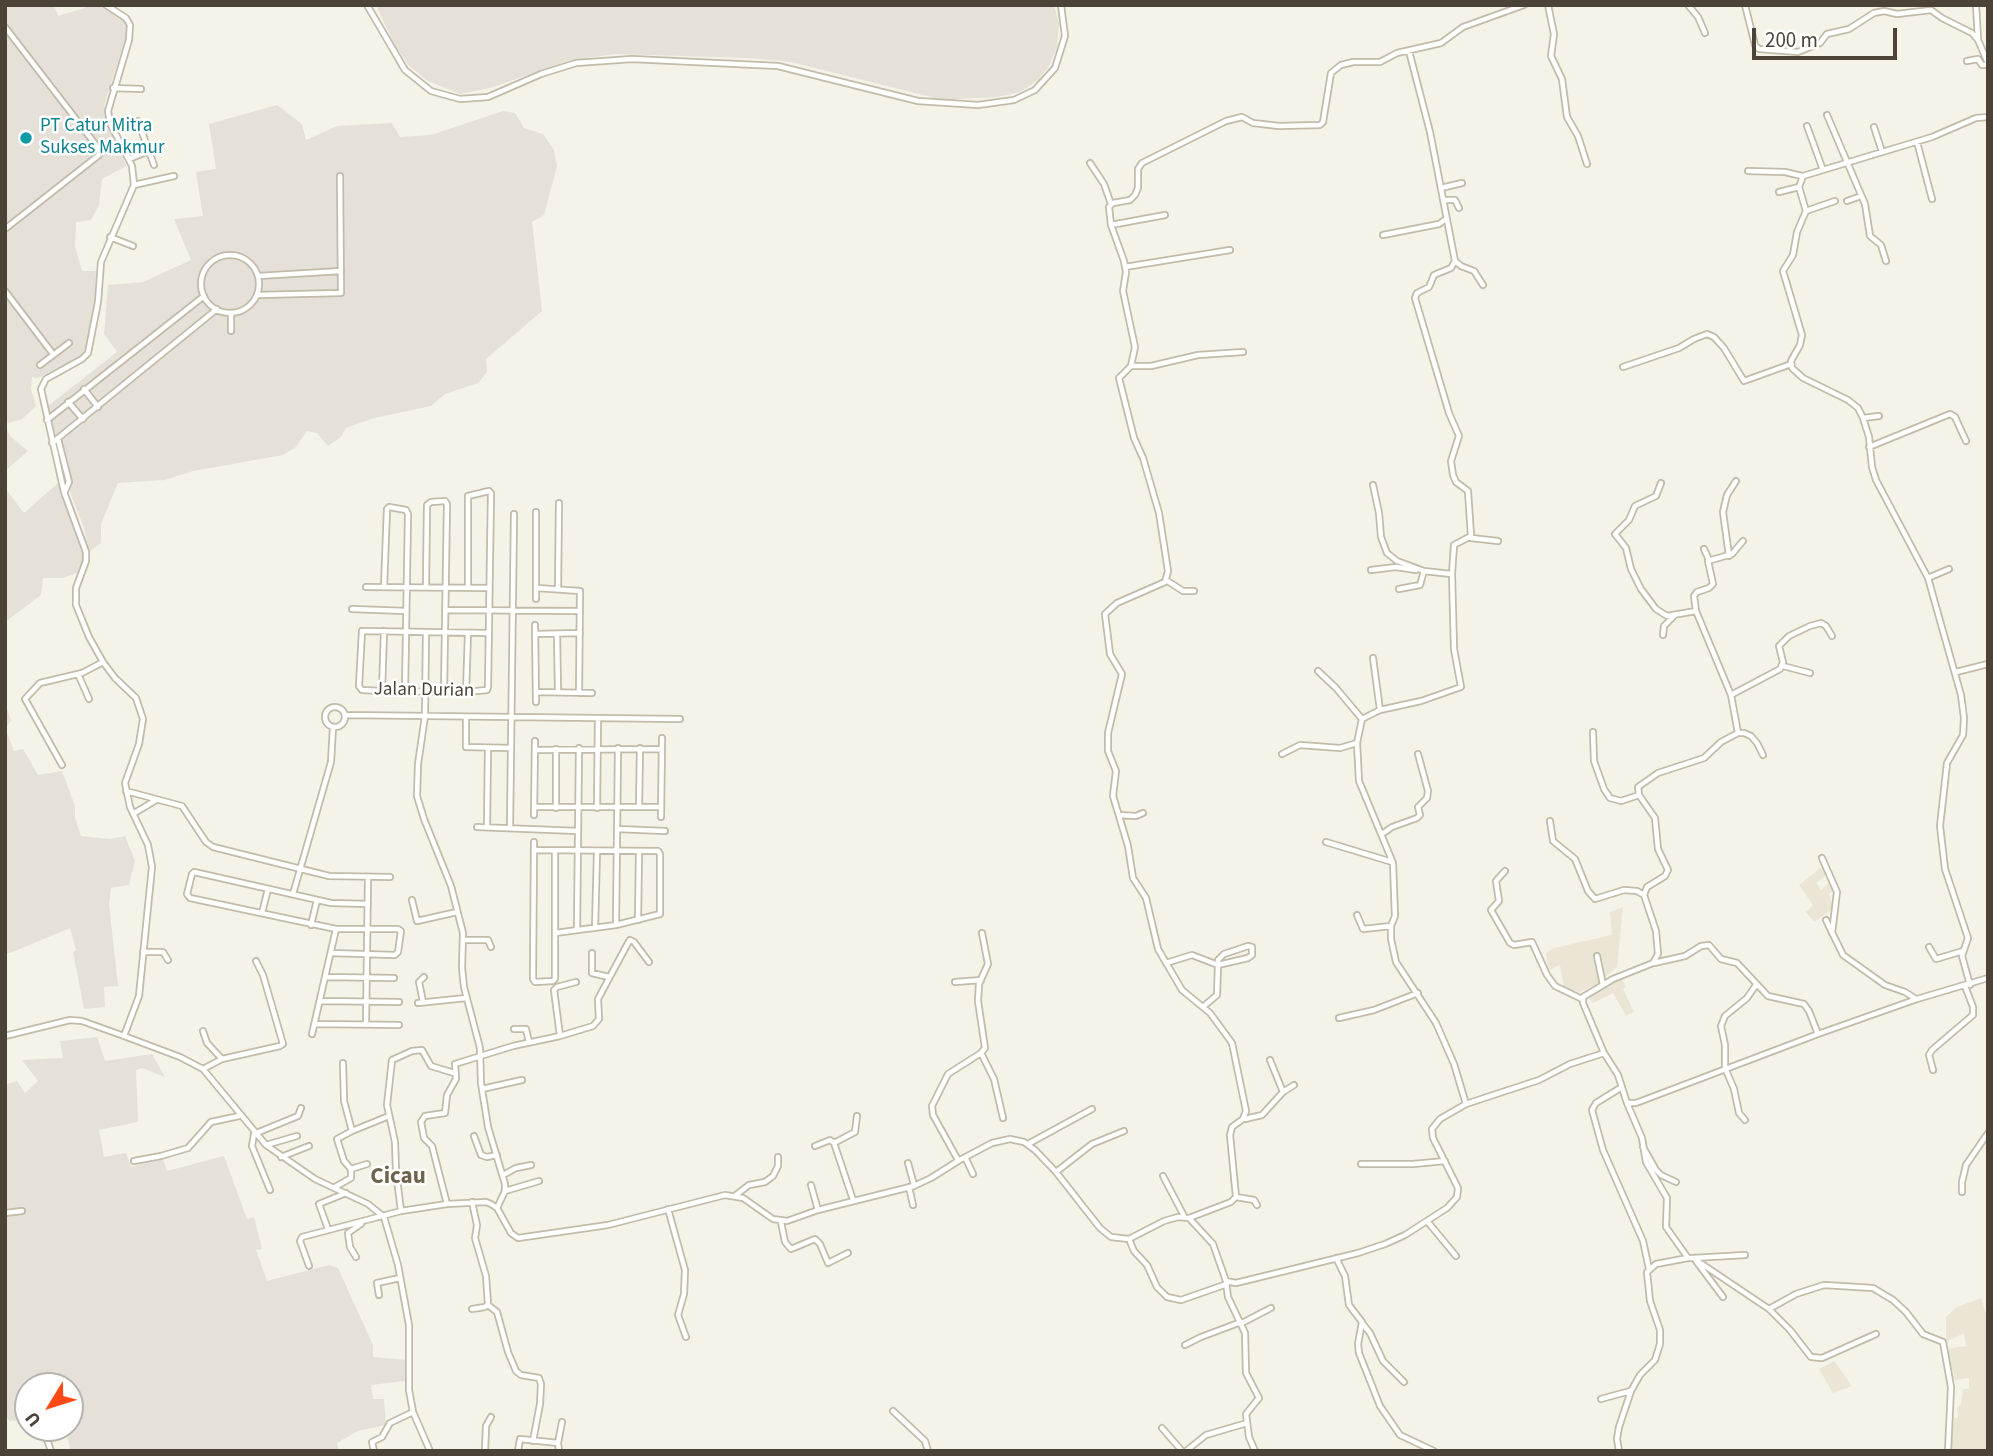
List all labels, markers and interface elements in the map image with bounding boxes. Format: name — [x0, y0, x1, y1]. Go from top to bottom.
scale bar — [1755, 14, 1900, 58]
text: 200 m — [1765, 25, 1818, 55]
place label: PT Catur Mitra Sukses Makmur — [40, 116, 165, 160]
marker: PT Catur Mitra Sukses Makmur — [18, 130, 34, 146]
street label: Jalan Durian — [374, 679, 474, 703]
district label: Cicau — [370, 1164, 426, 1192]
north arrow — [14, 1372, 84, 1442]
text: U — [19, 1406, 48, 1432]

